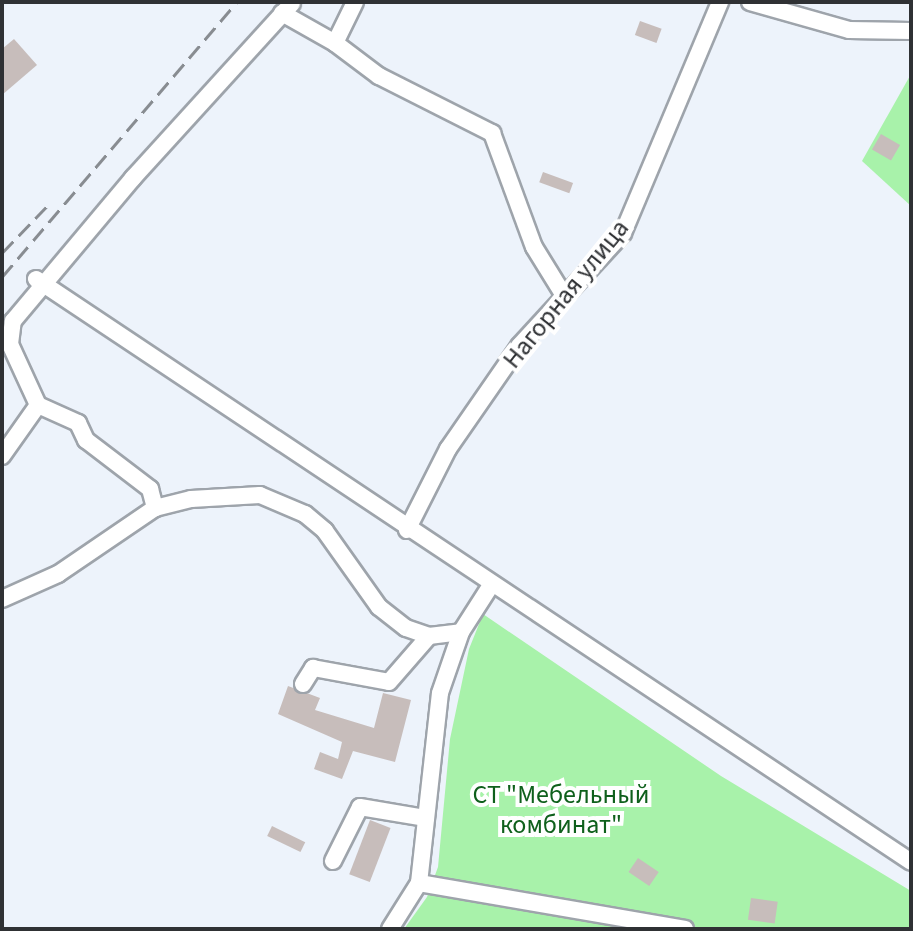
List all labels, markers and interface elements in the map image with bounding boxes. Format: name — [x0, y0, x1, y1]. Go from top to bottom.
street label: Нагорная улица — [496, 213, 636, 375]
park label: СТ "Мебельный комбинат" — [473, 779, 649, 840]

